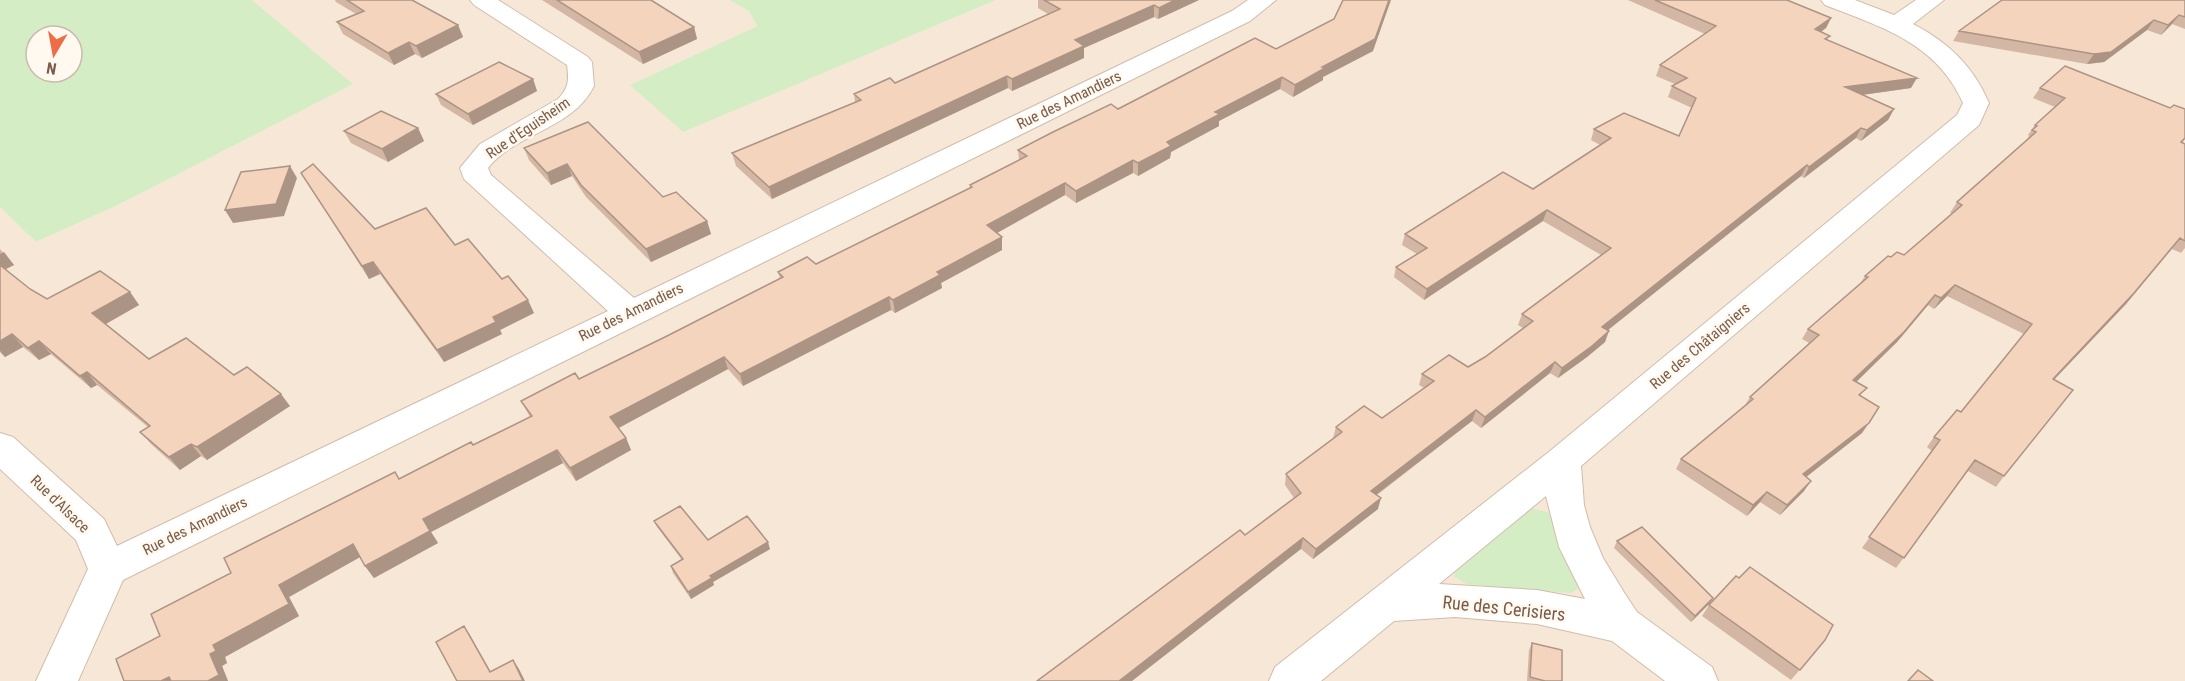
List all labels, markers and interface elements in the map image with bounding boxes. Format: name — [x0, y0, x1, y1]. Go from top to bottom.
north arrow — [24, 24, 84, 84]
text: N — [45, 58, 58, 78]
street label: Rue des Amandiers — [1014, 67, 1124, 133]
street label: Rue d'Eguisheim — [483, 93, 573, 163]
street label: Rue des Amandiers — [576, 279, 686, 345]
street label: Rue des Châtaigniers — [1646, 299, 1754, 393]
street label: Rue d'Alsace — [27, 471, 93, 537]
street label: Rue des Amandiers — [140, 493, 250, 559]
street label: Rue des Cerisiers — [1442, 591, 1566, 625]

